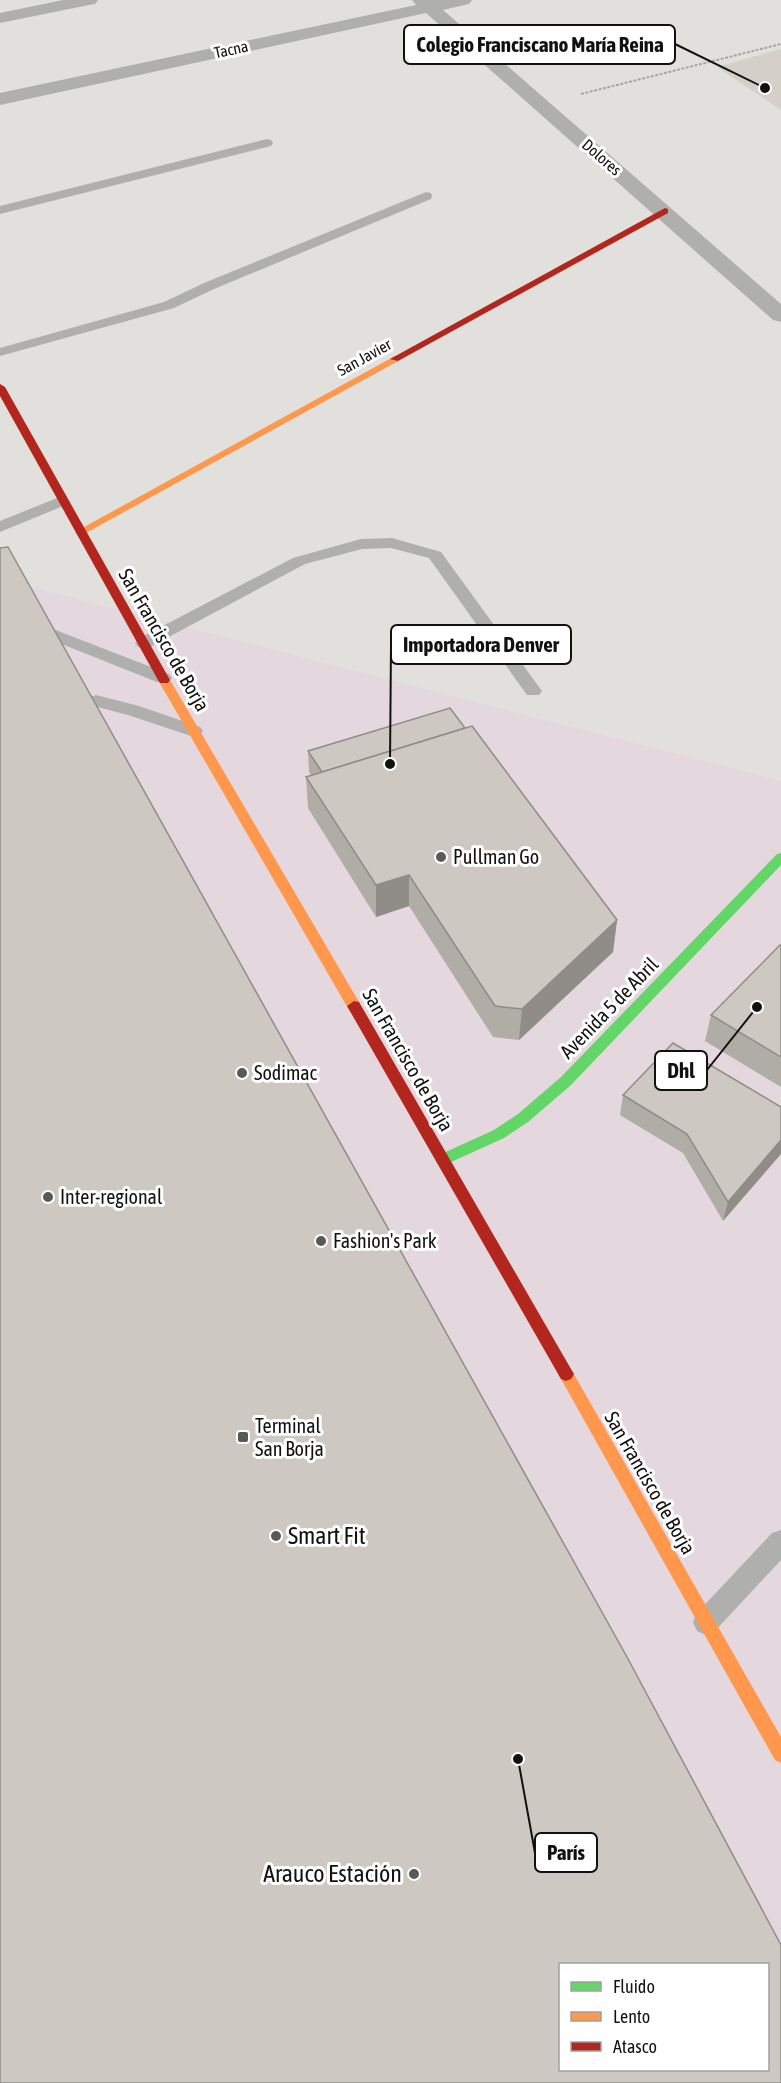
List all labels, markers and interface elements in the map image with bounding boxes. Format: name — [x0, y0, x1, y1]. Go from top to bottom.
callout: Colegio Franciscano María Reina — [404, 25, 675, 64]
text: Colegio Franciscano María Reina — [416, 32, 664, 56]
street label: Tacna — [212, 37, 250, 61]
street label: Dolores — [579, 135, 625, 179]
street label: San Javier — [334, 335, 394, 379]
street label: San Francisco de Borja — [114, 564, 215, 715]
callout: Importadora Denver — [391, 625, 571, 664]
text: Importadora Denver — [403, 632, 560, 656]
place label: Pullman Go — [453, 845, 539, 868]
marker: Pullman Go — [434, 850, 448, 864]
street label: Avenida 5 de Abril — [555, 952, 663, 1063]
street label: San Francisco de Borja — [358, 984, 459, 1135]
callout: Dhl — [655, 1051, 707, 1090]
text: Dhl — [667, 1058, 695, 1082]
place label: Sodimac — [254, 1061, 318, 1084]
marker: Sodimac — [235, 1066, 249, 1080]
place label: Inter-regional — [60, 1185, 163, 1208]
marker: Inter-regional — [41, 1190, 55, 1204]
place label: Fashion's Park — [333, 1229, 437, 1252]
marker: Fashion's Park — [314, 1234, 328, 1248]
street label: San Francisco de Borja — [600, 1407, 701, 1558]
place label: Terminal San Borja — [255, 1414, 324, 1460]
marker: Terminal San Borja — [236, 1430, 250, 1444]
place label: Smart Fit — [288, 1522, 366, 1549]
marker: Smart Fit — [269, 1529, 283, 1543]
callout: París — [535, 1833, 597, 1872]
text: París — [547, 1840, 586, 1864]
place label: Arauco Estación — [263, 1860, 402, 1887]
marker: Arauco Estación — [407, 1867, 421, 1881]
legend — [559, 1963, 769, 2071]
text: Fluido — [613, 1976, 655, 1997]
text: Lento — [613, 2006, 650, 2027]
text: Atasco — [613, 2036, 657, 2057]

